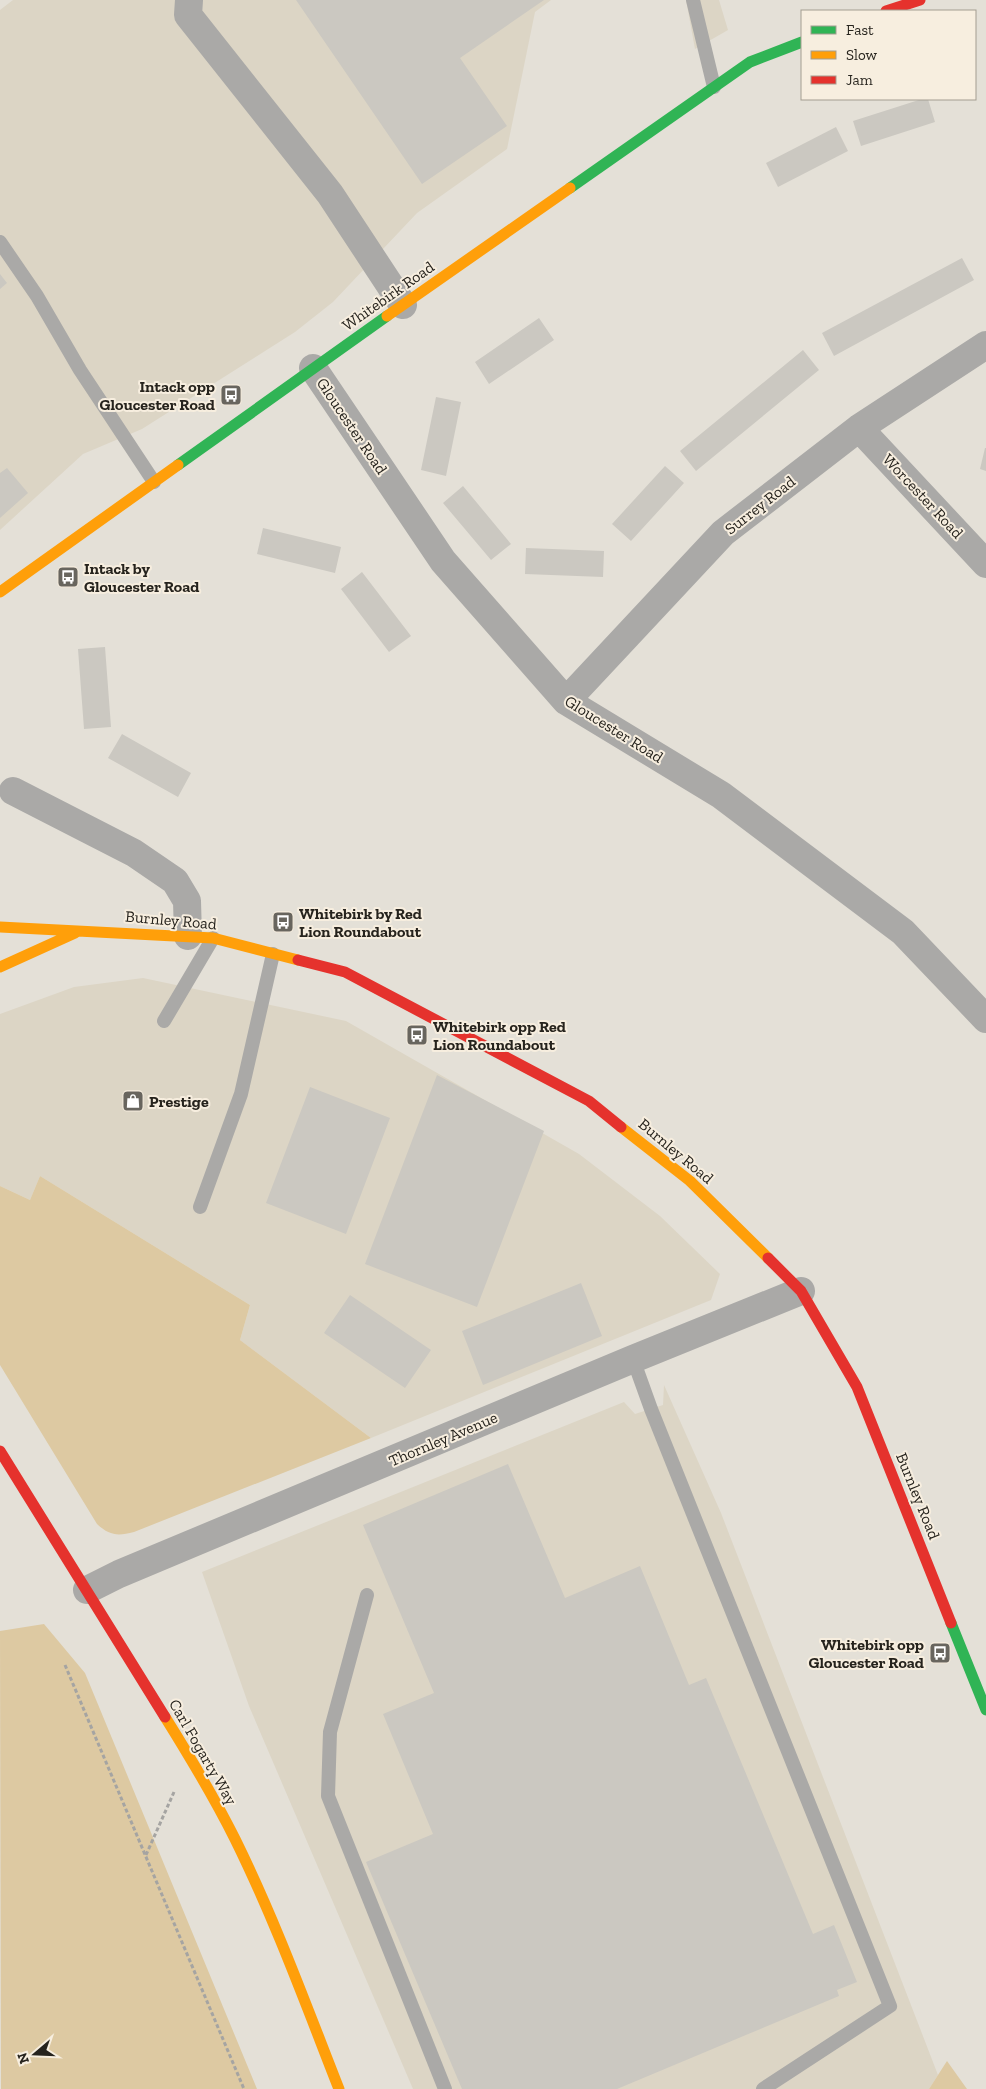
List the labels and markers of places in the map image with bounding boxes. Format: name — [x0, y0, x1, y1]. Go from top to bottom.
place label: Intack opp Gloucester Road — [100, 377, 215, 414]
bus stop icon: Intack opp Gloucester Road — [219, 383, 243, 407]
place label: Intack by Gloucester Road — [84, 559, 199, 596]
bus stop icon: Intack by Gloucester Road — [56, 565, 80, 589]
place label: Whitebirk by Red Lion Roundabout — [299, 904, 422, 941]
bus stop icon: Whitebirk by Red Lion Roundabout — [271, 910, 295, 934]
place label: Whitebirk opp Red Lion Roundabout — [433, 1017, 566, 1054]
bus stop icon: Whitebirk opp Red Lion Roundabout — [405, 1023, 429, 1047]
shop icon: Prestige — [121, 1089, 145, 1113]
place label: Prestige — [149, 1092, 209, 1111]
place label: Whitebirk opp Gloucester Road — [809, 1635, 924, 1672]
bus stop icon: Whitebirk opp Gloucester Road — [928, 1641, 952, 1665]

